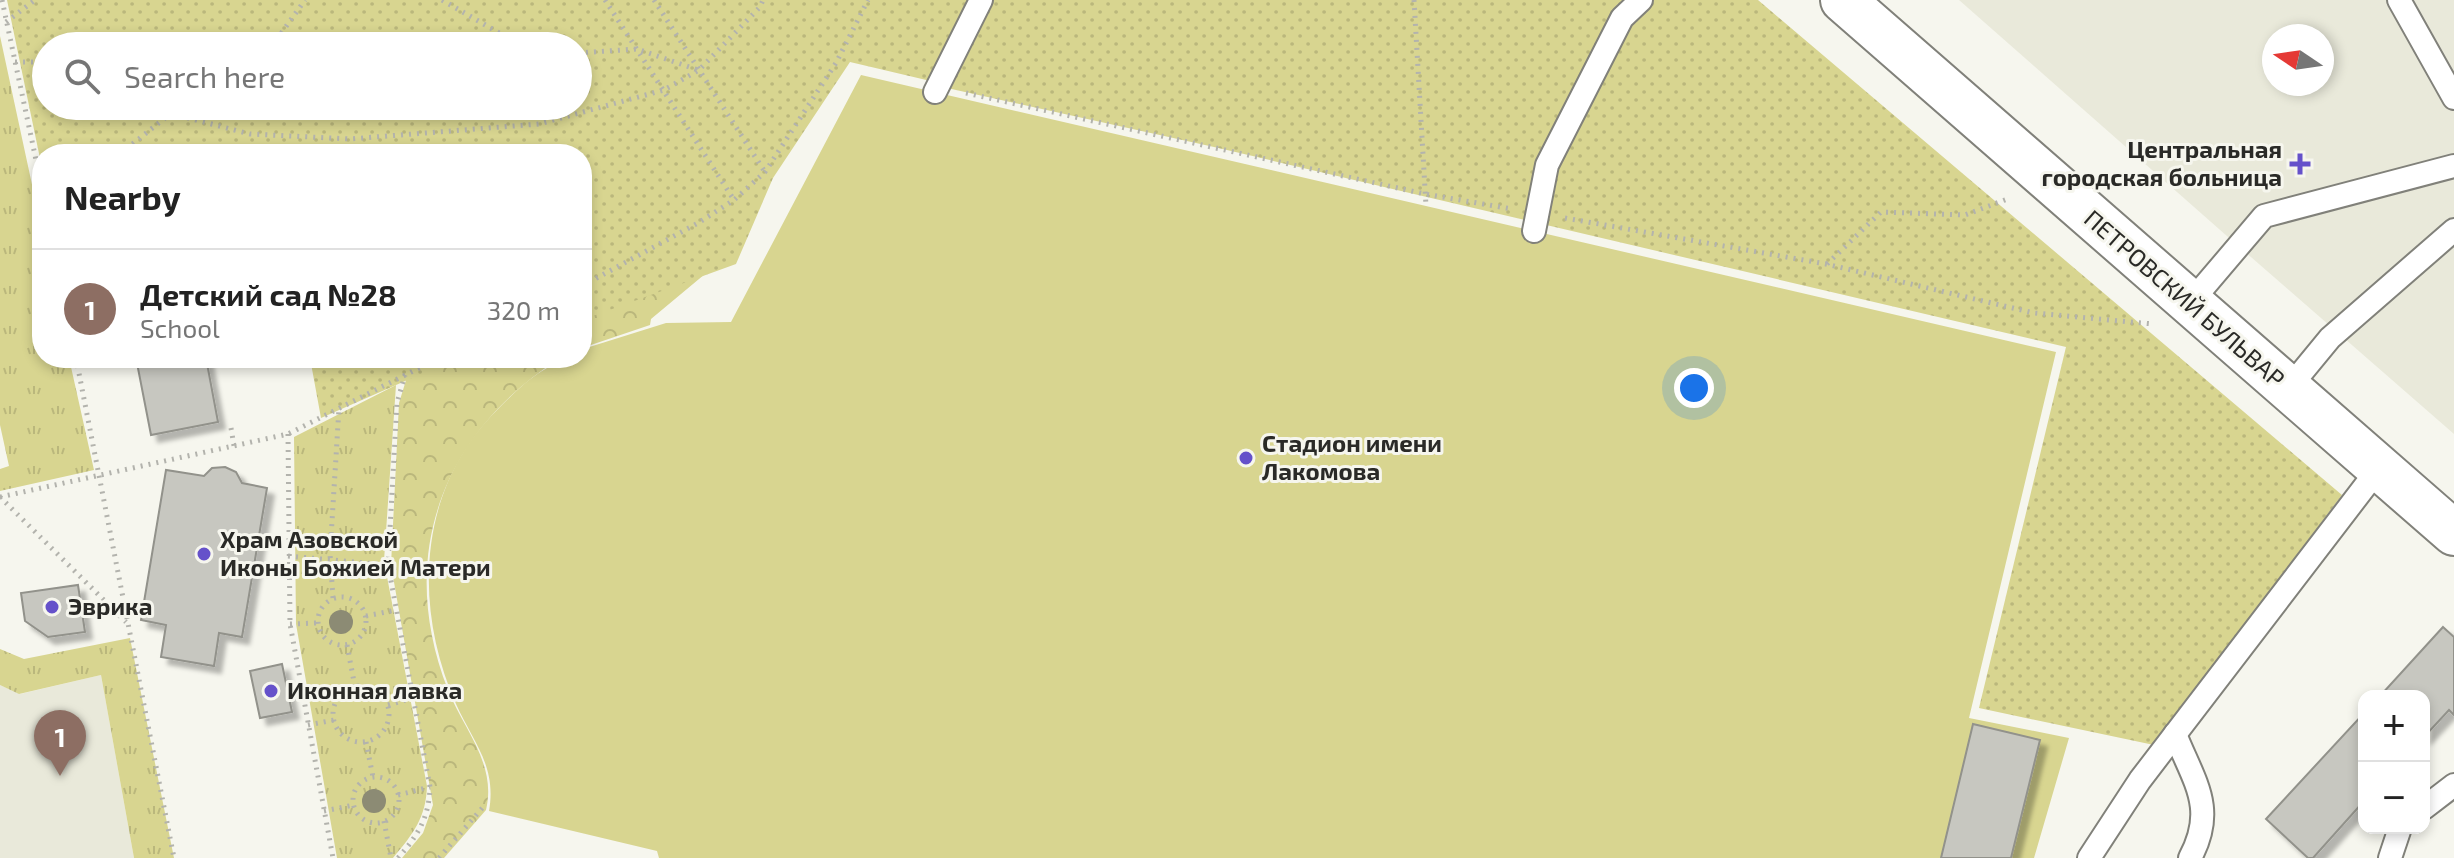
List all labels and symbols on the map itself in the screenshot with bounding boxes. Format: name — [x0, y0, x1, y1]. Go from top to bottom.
north arrow — [2262, 24, 2334, 96]
place label: Центральная городская больница — [2042, 134, 2282, 191]
marker: Центральная городская больница — [2289, 153, 2311, 175]
street label: ПЕТРОВСКИЙ БУЛЬВАР — [2079, 203, 2291, 393]
your location — [1674, 368, 1714, 408]
place label: Стадион имени Лакомова — [1262, 428, 1442, 485]
marker: Стадион имени Лакомова — [1237, 449, 1255, 467]
place label: Храм Азовской Иконы Божией Матери — [220, 524, 491, 581]
marker: Храм Азовской Иконы Божией Матери — [195, 545, 213, 563]
place label: Эврика — [68, 591, 152, 620]
marker: Эврика — [43, 598, 61, 616]
place label: Иконная лавка — [287, 675, 462, 704]
marker: Иконная лавка — [262, 682, 280, 700]
pin: 1 — [34, 710, 86, 776]

